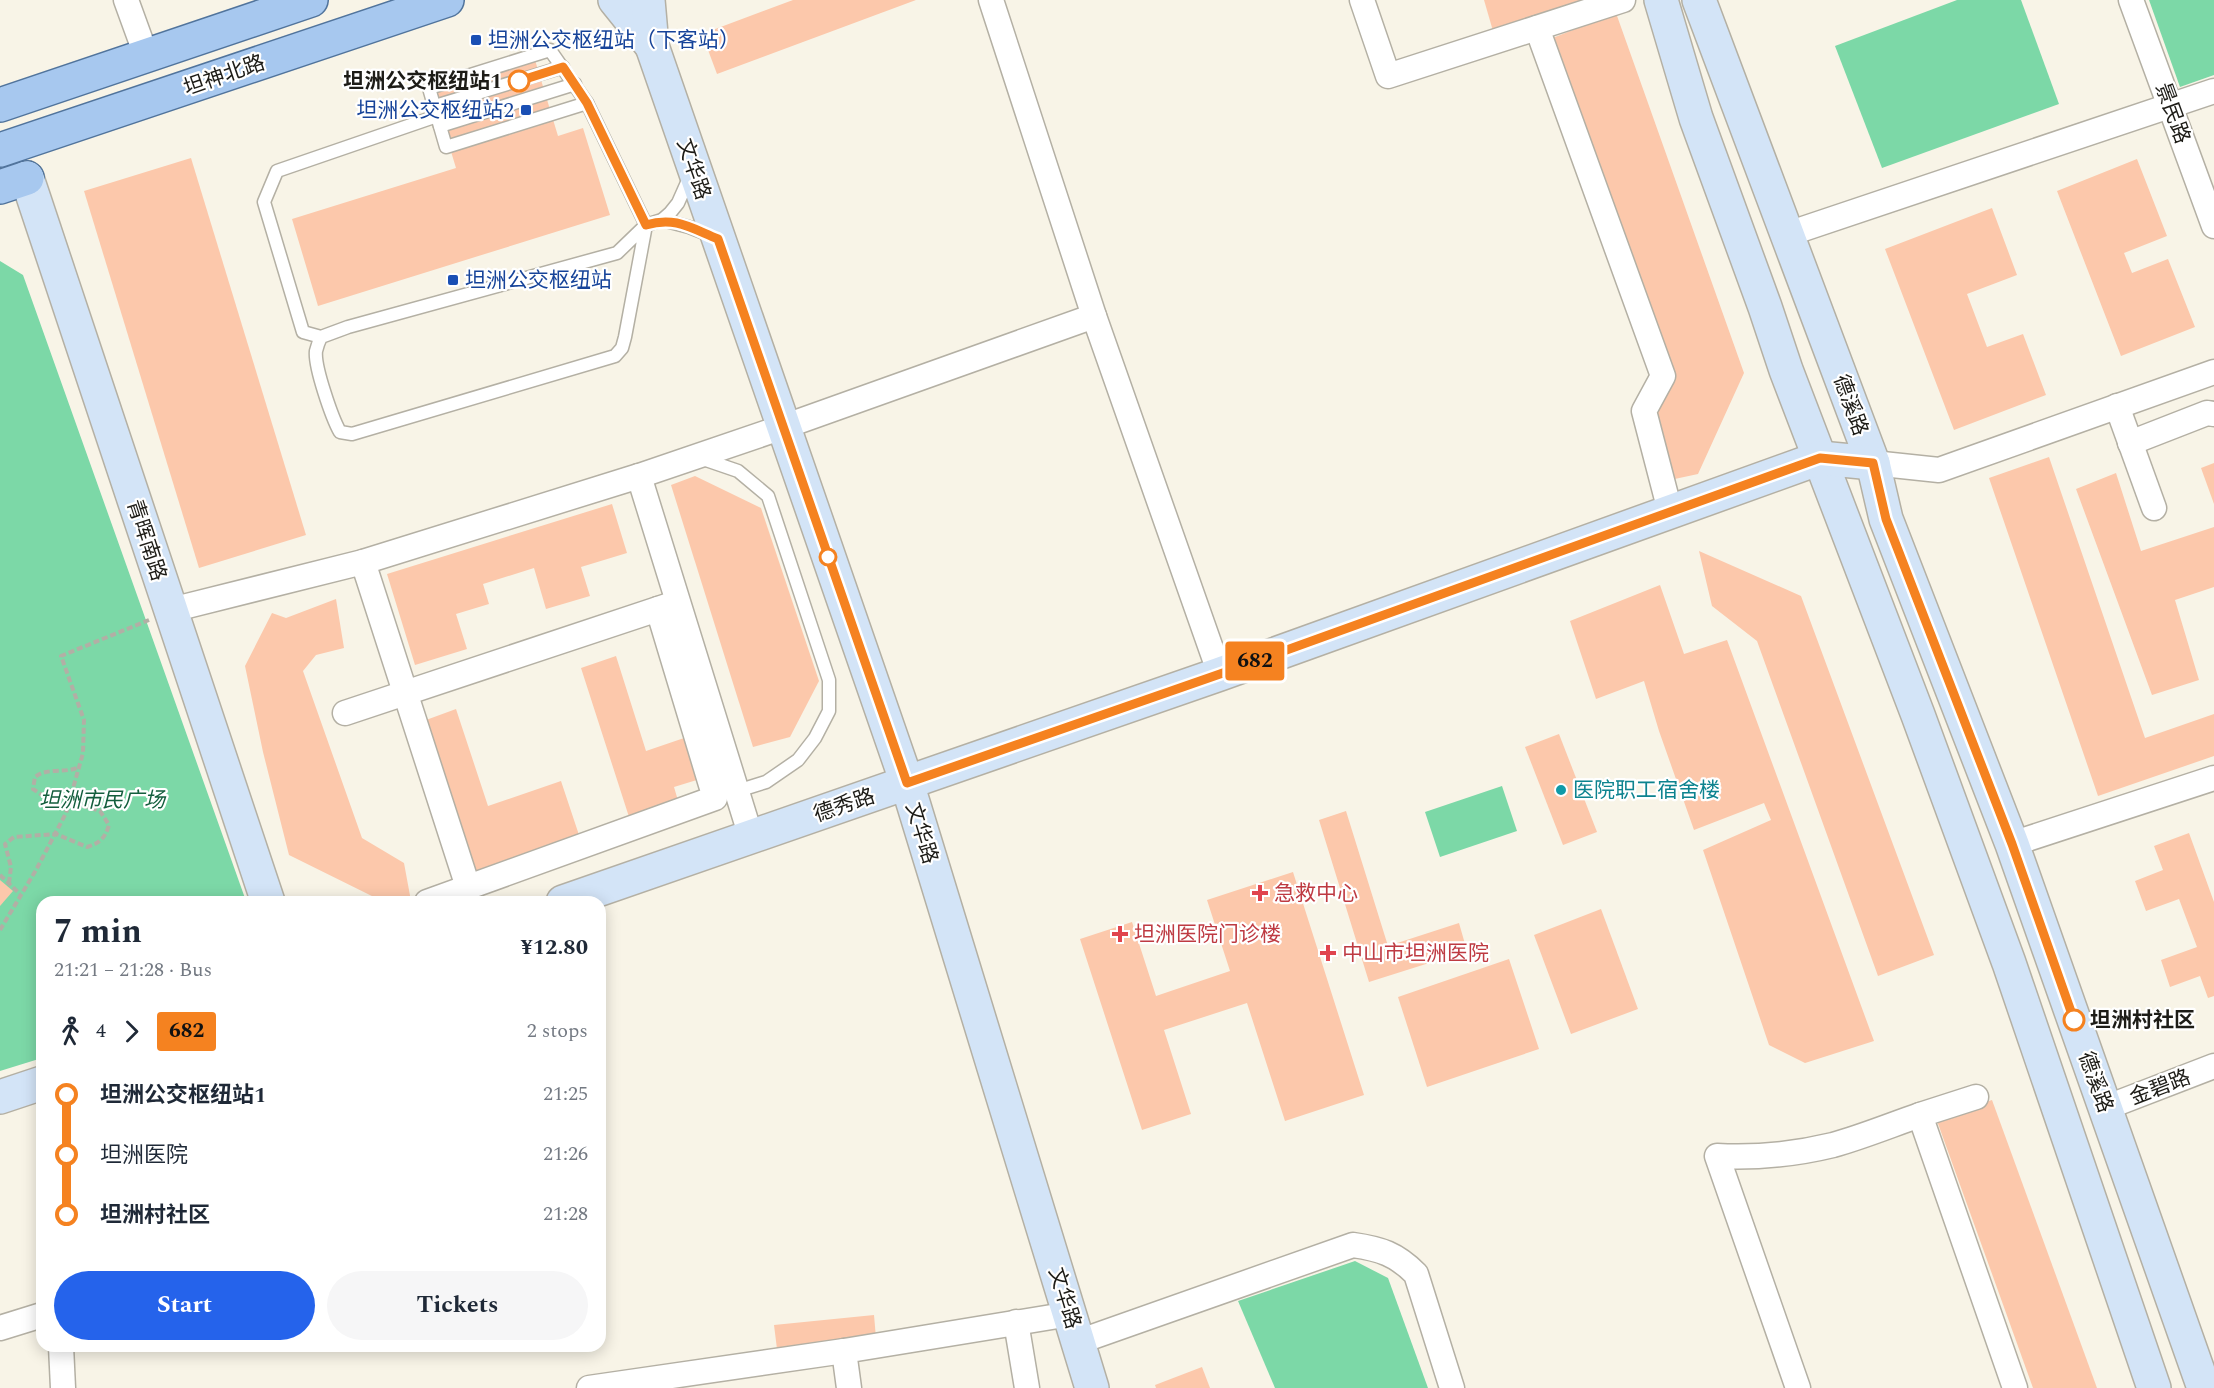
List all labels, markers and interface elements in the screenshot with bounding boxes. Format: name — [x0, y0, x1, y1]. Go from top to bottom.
place label: 坦洲公交枢纽站（下客站） — [488, 25, 740, 57]
marker: 坦洲公交枢纽站（下客站） — [469, 33, 483, 47]
street label: 坦神北路 — [179, 47, 269, 105]
place label: 坦洲公交枢纽站1 — [343, 66, 502, 98]
marker: 坦洲公交枢纽站1 — [508, 70, 530, 92]
street label: 景民路 — [2146, 78, 2198, 148]
place label: 坦洲公交枢纽站2 — [357, 95, 514, 127]
marker: 坦洲公交枢纽站2 — [519, 103, 533, 117]
street label: 文华路 — [668, 134, 718, 204]
place label: 坦洲公交枢纽站 — [465, 265, 612, 297]
marker: 坦洲公交枢纽站 — [446, 273, 460, 287]
street label: 德溪路 — [1824, 370, 1876, 440]
street label: 青晖南路 — [118, 495, 174, 585]
unlabelled marker — [819, 548, 837, 566]
line badge: 682 — [1220, 642, 1290, 680]
text: 682 — [1237, 645, 1273, 677]
place label: 医院职工宿舍楼 — [1573, 775, 1720, 807]
street label: 德秀路 — [809, 781, 879, 831]
marker: 医院职工宿舍楼 — [1554, 783, 1568, 797]
park label: 坦洲市民广场 — [39, 785, 167, 817]
street label: 文华路 — [897, 798, 946, 868]
place label: 急救中心 — [1274, 878, 1358, 910]
marker: 急救中心 — [1251, 884, 1269, 902]
text: 7 min — [54, 907, 142, 957]
place label: 坦洲医院门诊楼 — [1134, 919, 1281, 951]
marker: 坦洲医院门诊楼 — [1111, 925, 1129, 943]
text: ¥12.80 — [520, 931, 588, 964]
place label: 中山市坦洲医院 — [1342, 938, 1489, 970]
marker: 中山市坦洲医院 — [1319, 944, 1337, 962]
text: 21:21 – 21:28 · Bus — [54, 955, 212, 985]
place label: 坦洲村社区 — [2090, 1005, 2195, 1037]
marker: 坦洲村社区 — [2063, 1009, 2085, 1031]
icon: walk — [54, 1015, 87, 1048]
icon: forward — [115, 1015, 148, 1048]
text: 682 — [169, 1015, 204, 1047]
text: 4 — [96, 1016, 106, 1046]
text: 2 stops — [527, 1016, 588, 1046]
street label: 德溪路 — [2069, 1047, 2121, 1117]
street label: 金碧路 — [2125, 1062, 2196, 1114]
text: 坦洲公交枢纽站1 — [100, 1079, 266, 1112]
text: 21:25 — [543, 1079, 588, 1109]
text: 坦洲医院 — [100, 1139, 188, 1172]
text: 21:26 — [543, 1139, 588, 1169]
text: 坦洲村社区 — [100, 1199, 210, 1232]
text: 21:28 — [543, 1199, 588, 1229]
street label: 文华路 — [1040, 1263, 1089, 1333]
button: Start — [54, 1271, 315, 1340]
button: Tickets — [327, 1271, 588, 1340]

